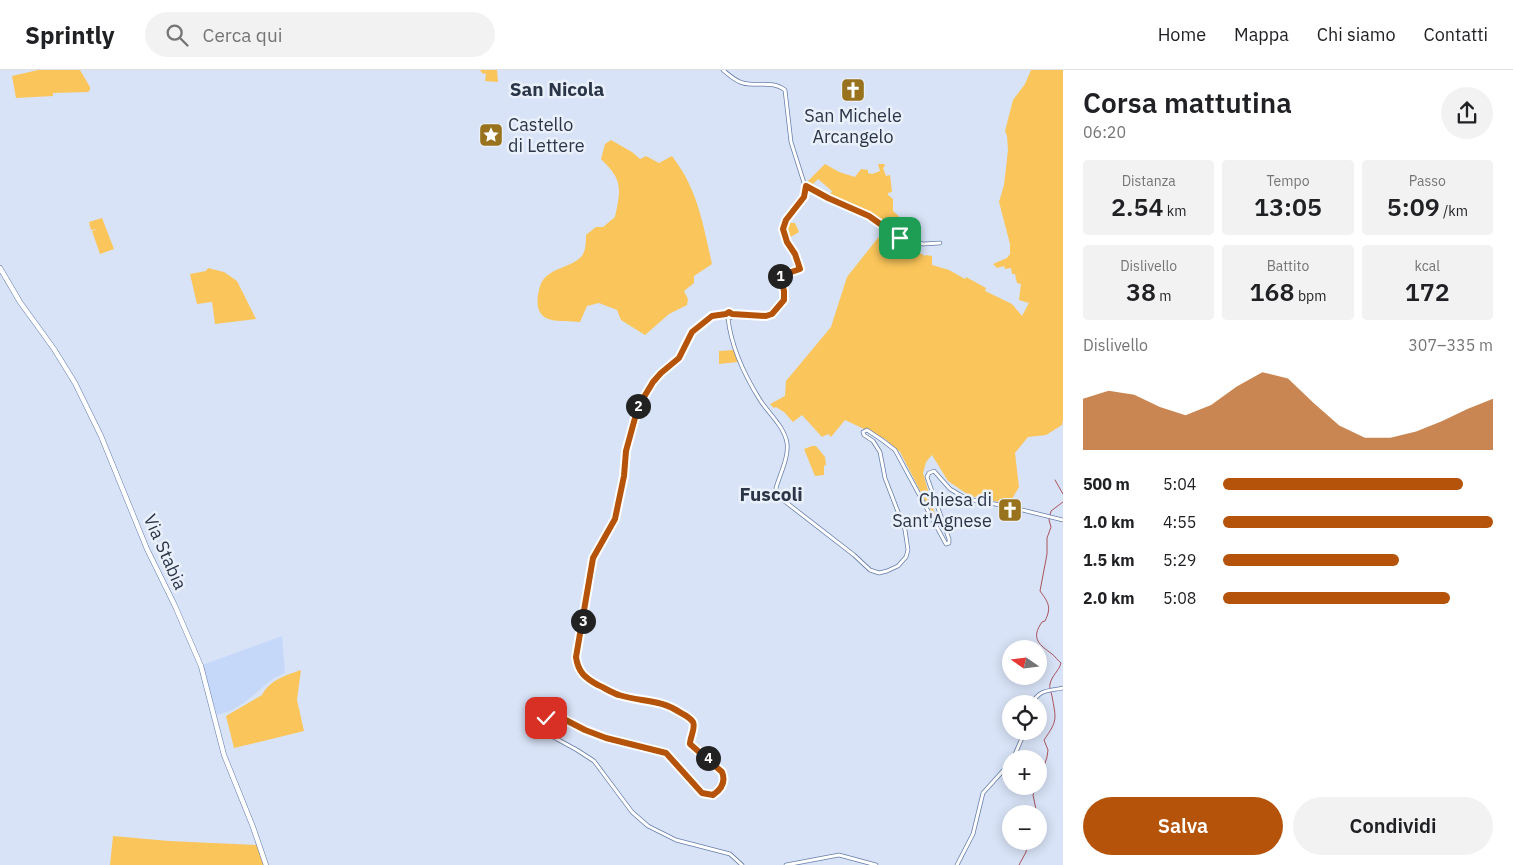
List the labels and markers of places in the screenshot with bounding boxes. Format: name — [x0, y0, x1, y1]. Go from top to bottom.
church icon: San Michele Arcangelo — [840, 77, 866, 103]
place label: San Michele Arcangelo — [804, 104, 902, 148]
place label: Castello di Lettere — [508, 113, 585, 157]
place icon: Castello di Lettere — [478, 122, 504, 148]
pin — [879, 217, 921, 259]
pin: 1 — [768, 264, 792, 288]
pin: 2 — [626, 394, 650, 418]
place label: Chiesa di Sant'Agnese — [892, 488, 992, 532]
church icon: Chiesa di Sant'Agnese — [997, 497, 1023, 523]
pin: 3 — [570, 608, 596, 634]
pin — [525, 697, 567, 739]
pin: 4 — [696, 746, 720, 770]

